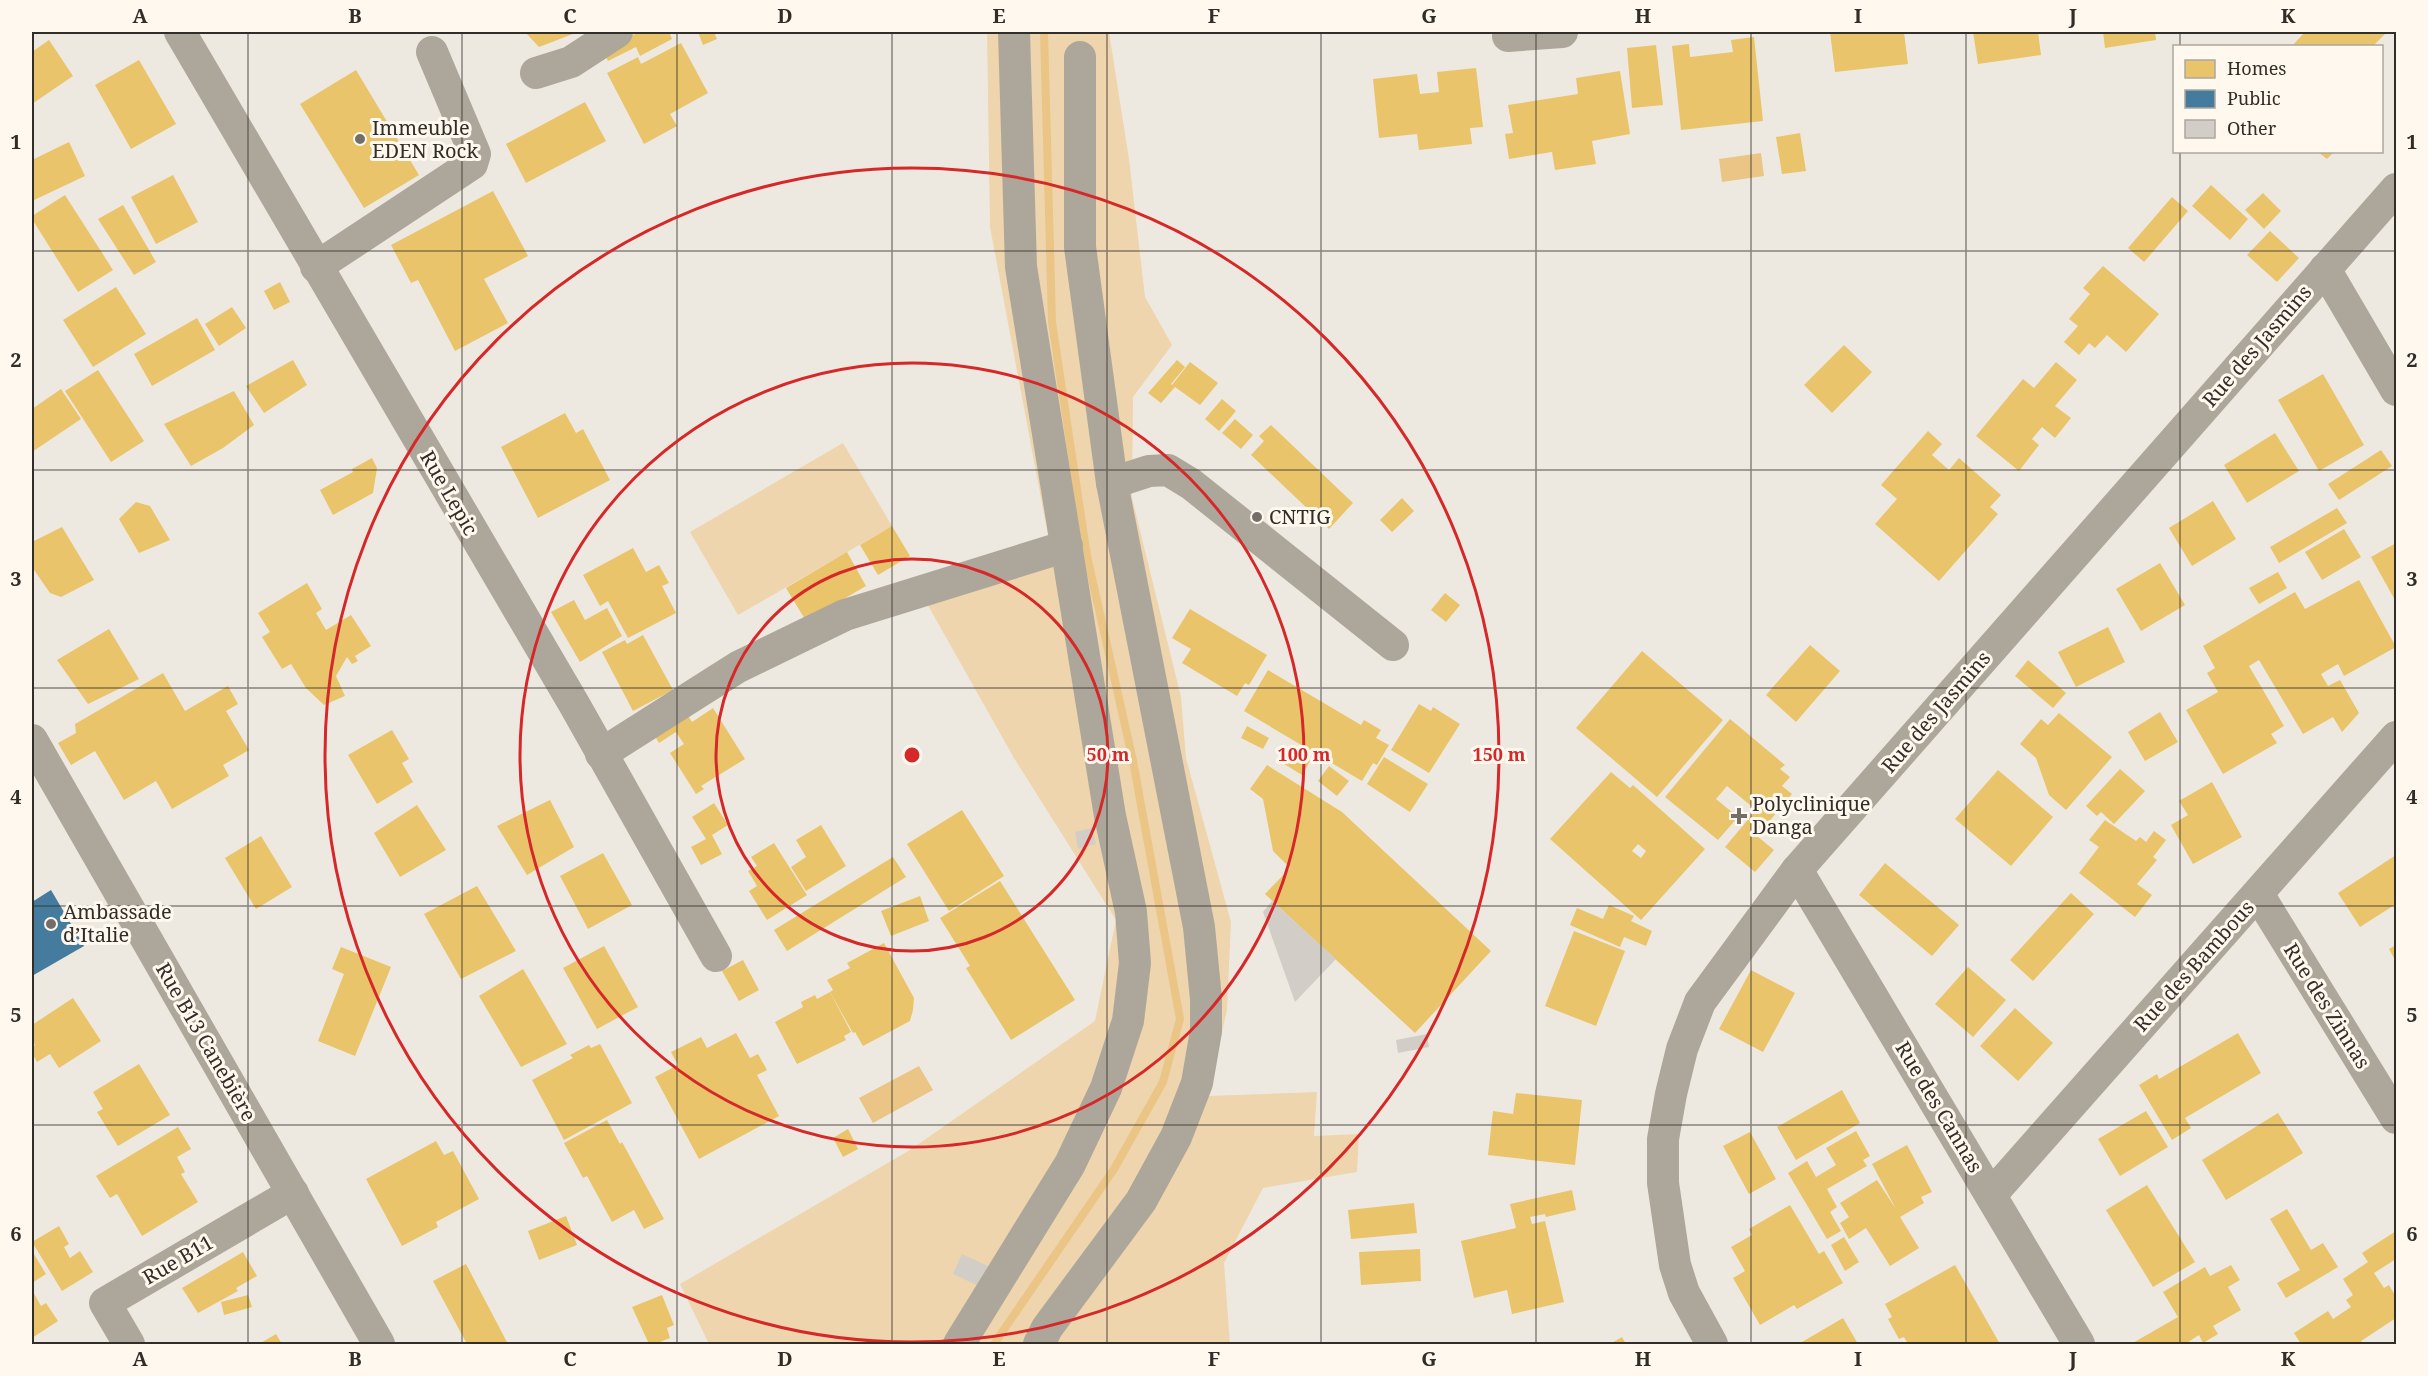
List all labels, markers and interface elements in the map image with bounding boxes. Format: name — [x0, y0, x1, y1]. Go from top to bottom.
text: A — [132, 2, 148, 29]
text: B — [348, 2, 362, 29]
text: C — [563, 2, 577, 29]
text: D — [777, 2, 793, 29]
text: E — [992, 2, 1006, 29]
text: F — [1208, 2, 1220, 29]
text: G — [1421, 2, 1437, 29]
text: H — [1635, 2, 1651, 29]
text: I — [1854, 2, 1862, 29]
text: J — [2068, 2, 2077, 29]
text: K — [2281, 2, 2296, 29]
legend — [2173, 45, 2383, 153]
text: Homes — [2227, 56, 2286, 80]
text: Public — [2227, 86, 2281, 110]
place label: Immeuble EDEN Rock — [372, 114, 478, 164]
text: Other — [2227, 116, 2277, 140]
text: 1 — [10, 128, 22, 155]
text: 1 — [2406, 128, 2418, 155]
marker: Immeuble EDEN Rock — [353, 132, 367, 146]
street label: Rue des Jasmins — [2196, 279, 2317, 412]
text: 2 — [10, 346, 22, 373]
text: 2 — [2406, 346, 2418, 373]
street label: Rue Lepic — [414, 446, 485, 540]
place label: CNTIG — [1269, 503, 1330, 530]
marker: CNTIG — [1250, 510, 1264, 524]
text: 3 — [10, 565, 22, 592]
text: 3 — [2406, 565, 2418, 592]
street label: Rue des Jasmins — [1875, 645, 1996, 778]
text: 50 m — [1087, 742, 1130, 766]
text: 100 m — [1278, 742, 1331, 766]
text: 150 m — [1473, 742, 1526, 766]
centre of rings — [902, 745, 922, 765]
text: 4 — [10, 783, 22, 810]
text: 4 — [2406, 783, 2418, 810]
place label: Polyclinique Danga — [1752, 790, 1871, 840]
marker: Polyclinique Danga — [1730, 807, 1748, 825]
street label: Rue des Bambous — [2127, 894, 2260, 1037]
place label: Ambassade d’Italie — [63, 898, 172, 948]
marker: Ambassade d’Italie — [44, 917, 58, 931]
street label: Rue des Zinnas — [2278, 938, 2377, 1074]
street label: Rue B13 Canebière — [150, 957, 263, 1126]
text: 5 — [10, 1001, 22, 1028]
text: 5 — [2406, 1001, 2418, 1028]
street label: Rue des Cannas — [1890, 1036, 1989, 1177]
text: 6 — [10, 1220, 22, 1247]
text: 6 — [2406, 1220, 2418, 1247]
street label: Rue B11 — [138, 1229, 218, 1291]
text: A — [132, 1345, 148, 1372]
text: B — [348, 1345, 362, 1372]
text: C — [563, 1345, 577, 1372]
text: D — [777, 1345, 793, 1372]
text: E — [992, 1345, 1006, 1372]
text: F — [1208, 1345, 1220, 1372]
text: G — [1421, 1345, 1437, 1372]
text: H — [1635, 1345, 1651, 1372]
text: I — [1854, 1345, 1862, 1372]
text: J — [2068, 1345, 2077, 1372]
text: K — [2281, 1345, 2296, 1372]

